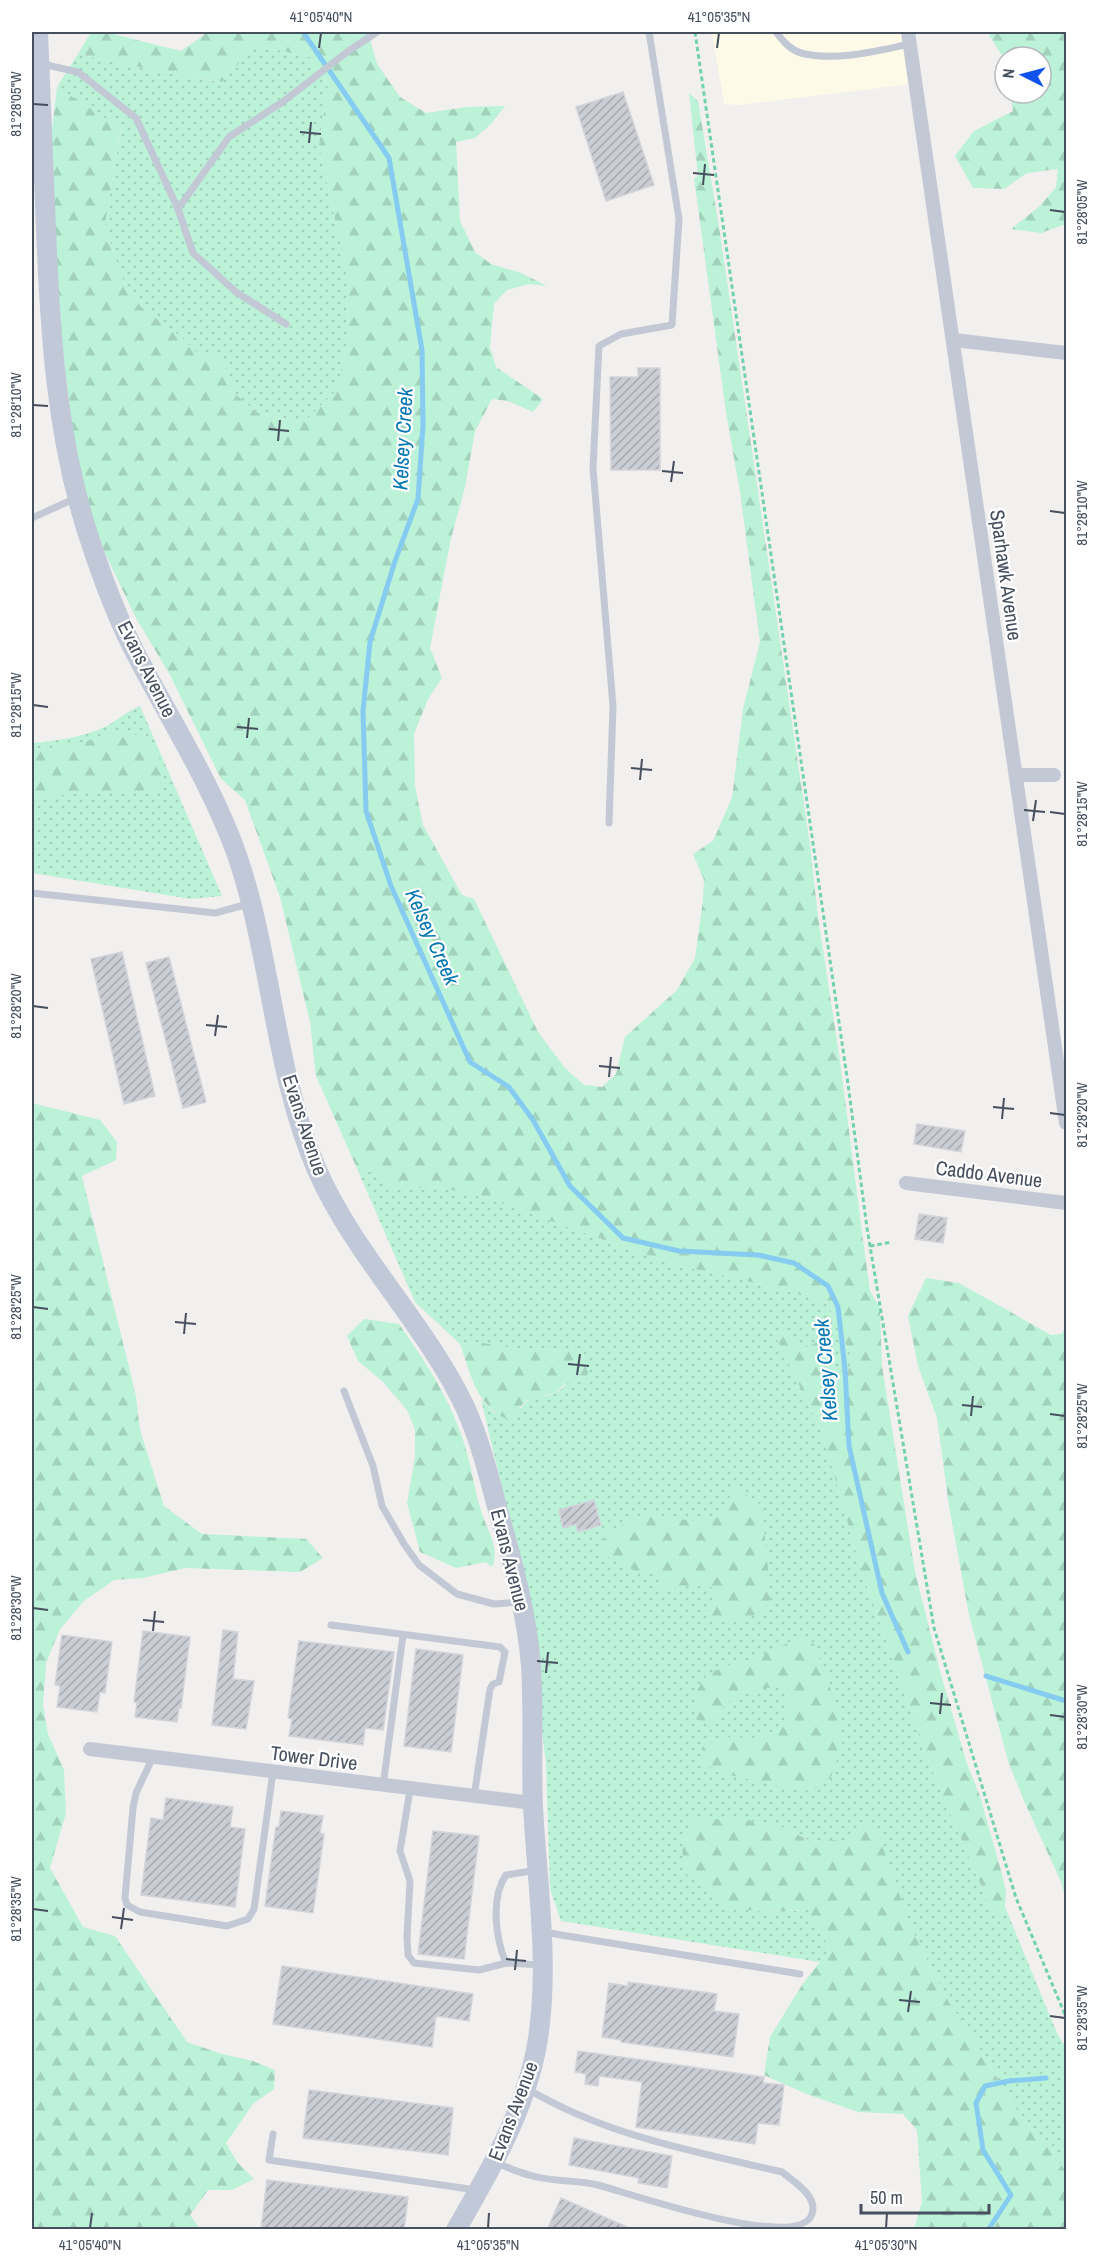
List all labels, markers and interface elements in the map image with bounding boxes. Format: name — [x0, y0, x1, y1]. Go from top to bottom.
text: 41°05'40"N — [290, 6, 352, 27]
text: 41°05'35"N — [688, 6, 750, 27]
north arrow — [993, 45, 1053, 105]
text: N — [997, 68, 1020, 79]
text: 81°28'05"W — [5, 71, 26, 137]
text: 81°28'05"W — [1071, 179, 1092, 245]
text: 81°28'10"W — [5, 372, 26, 438]
water label: Kelsey Creek — [385, 386, 420, 491]
text: 81°28'10"W — [1071, 480, 1092, 546]
street label: Sparhawk Avenue — [984, 508, 1029, 642]
street label: Evans Avenue — [112, 616, 183, 721]
text: 81°28'15"W — [5, 672, 26, 738]
text: 81°28'15"W — [1071, 781, 1092, 847]
water label: Kelsey Creek — [398, 884, 467, 991]
text: 81°28'20"W — [5, 973, 26, 1039]
street label: Evans Avenue — [276, 1071, 334, 1179]
text: 81°28'20"W — [1071, 1082, 1092, 1148]
street label: Caddo Avenue — [934, 1154, 1044, 1193]
text: 81°28'25"W — [5, 1274, 26, 1340]
water label: Kelsey Creek — [806, 1316, 844, 1422]
text: 81°28'25"W — [1071, 1383, 1092, 1449]
street label: Evans Avenue — [485, 1506, 536, 1614]
text: 81°28'30"W — [5, 1575, 26, 1641]
text: 81°28'30"W — [1071, 1684, 1092, 1750]
street label: Tower Drive — [269, 1739, 359, 1776]
text: 81°28'35"W — [5, 1876, 26, 1942]
text: 81°28'35"W — [1071, 1985, 1092, 2051]
street label: Evans Avenue — [481, 2057, 544, 2164]
scale bar — [861, 2177, 988, 2215]
text: 50 m — [870, 2185, 903, 2210]
text: 41°05'40"N — [59, 2234, 121, 2255]
text: 41°05'35"N — [457, 2234, 519, 2255]
text: 41°05'30"N — [855, 2234, 917, 2255]

